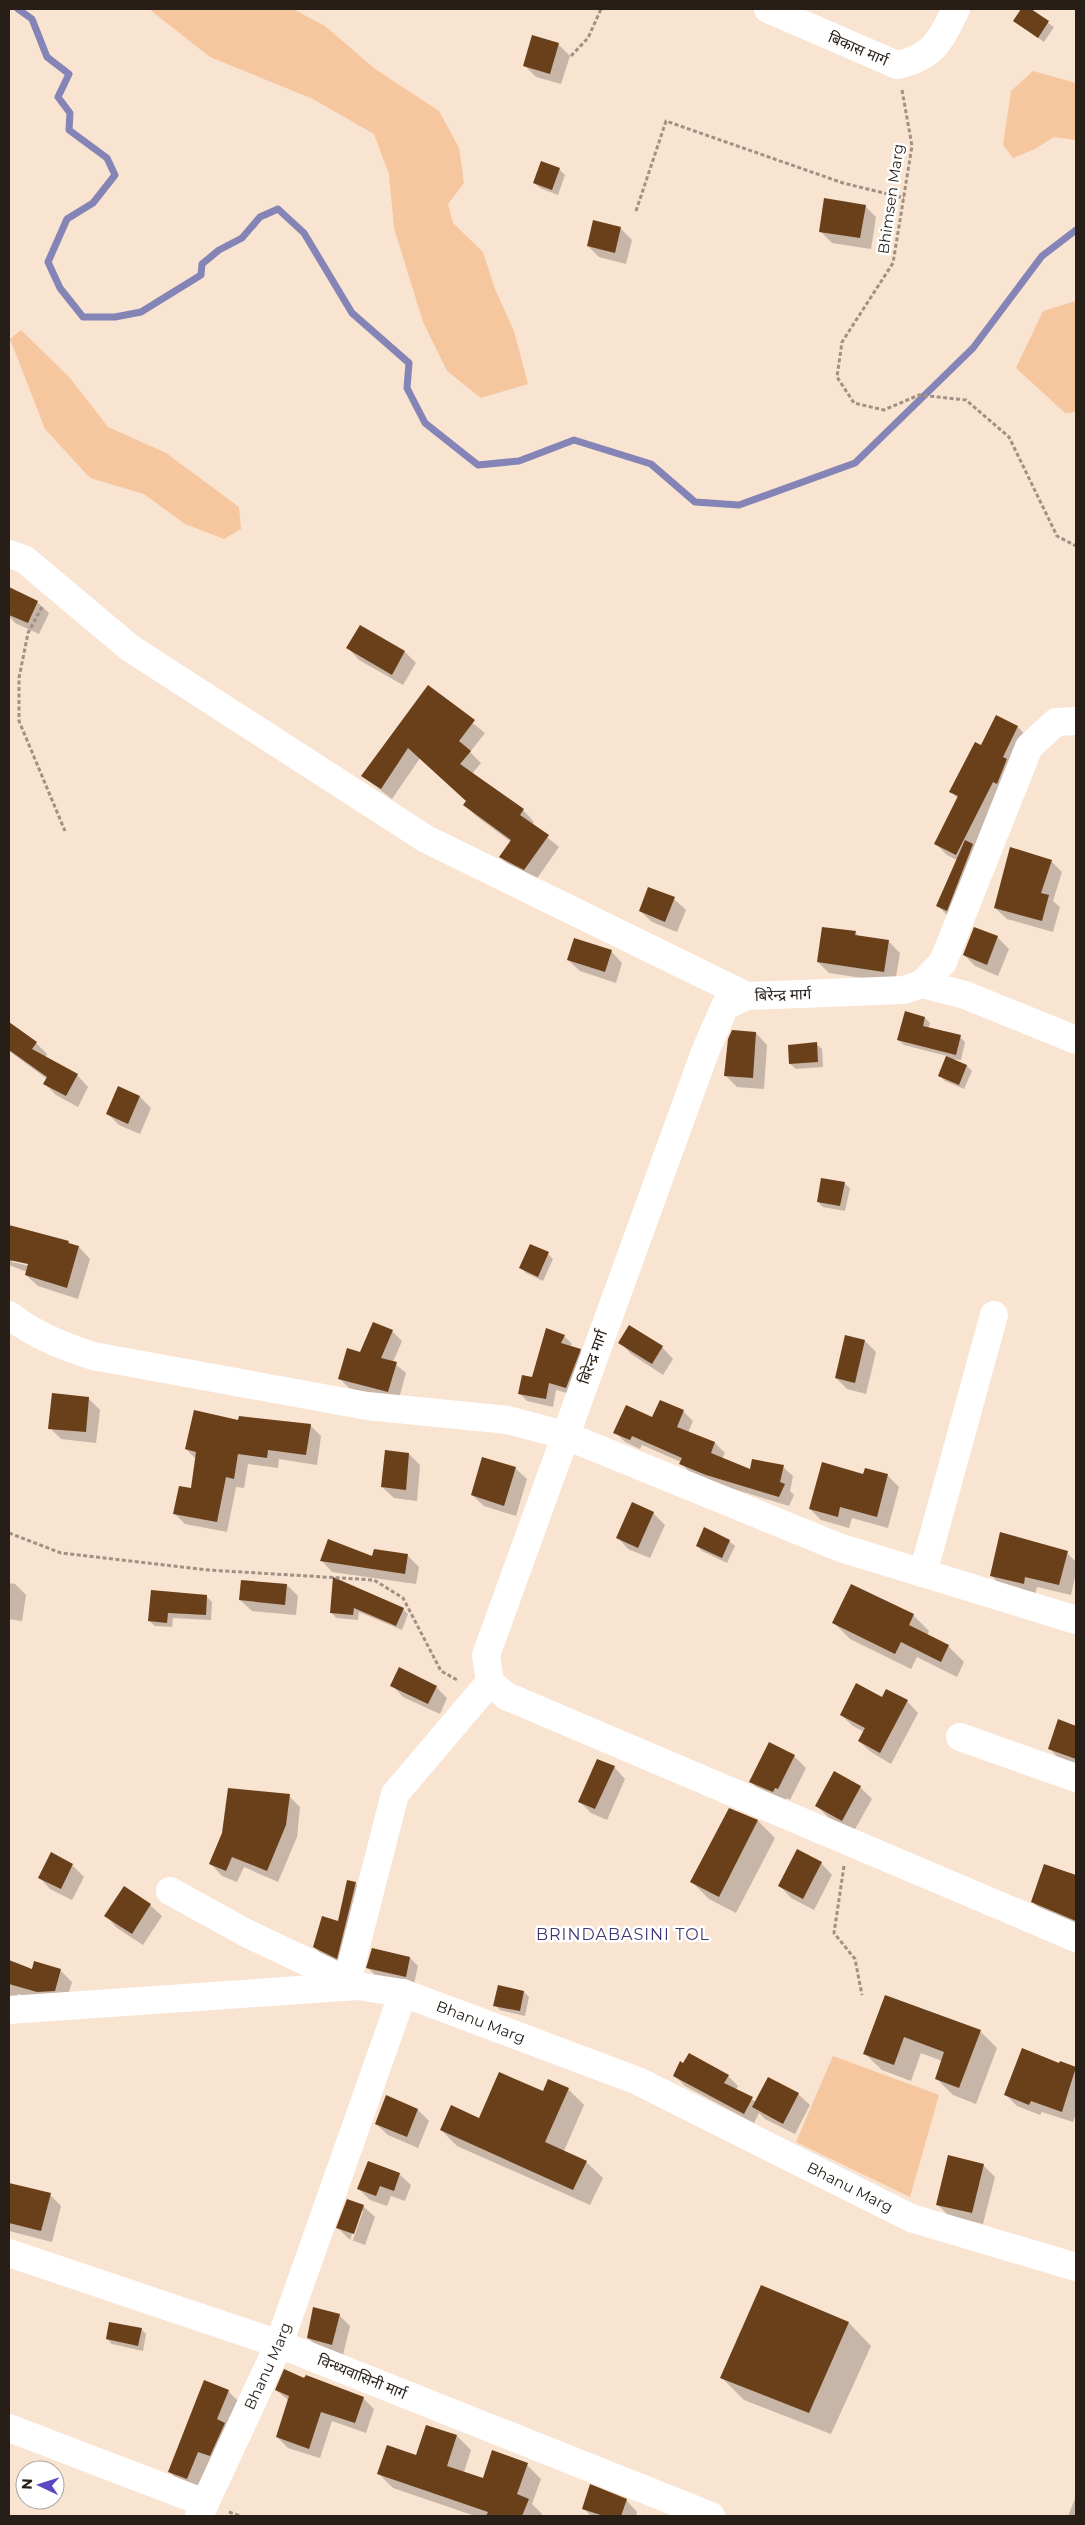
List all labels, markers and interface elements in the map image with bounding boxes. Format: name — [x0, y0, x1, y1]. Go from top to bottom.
street label: बिकास मार्ग — [825, 27, 892, 70]
street label: Bhimsen Marg — [873, 143, 908, 255]
street label: बिरेन्द्र मार्ग — [754, 984, 813, 1005]
street label: बिरेन्द्र मार्ग — [574, 1326, 611, 1387]
district label: BRINDABASINI TOL — [536, 1925, 710, 1944]
street label: Bhanu Marg — [434, 1996, 528, 2047]
street label: Bhanu Marg — [804, 2157, 896, 2216]
street label: Bhanu Marg — [240, 2320, 295, 2413]
street label: विन्ध्यवासिनी मार्ग — [315, 2350, 410, 2403]
north arrow — [15, 2460, 65, 2510]
text: N — [18, 2478, 36, 2490]

